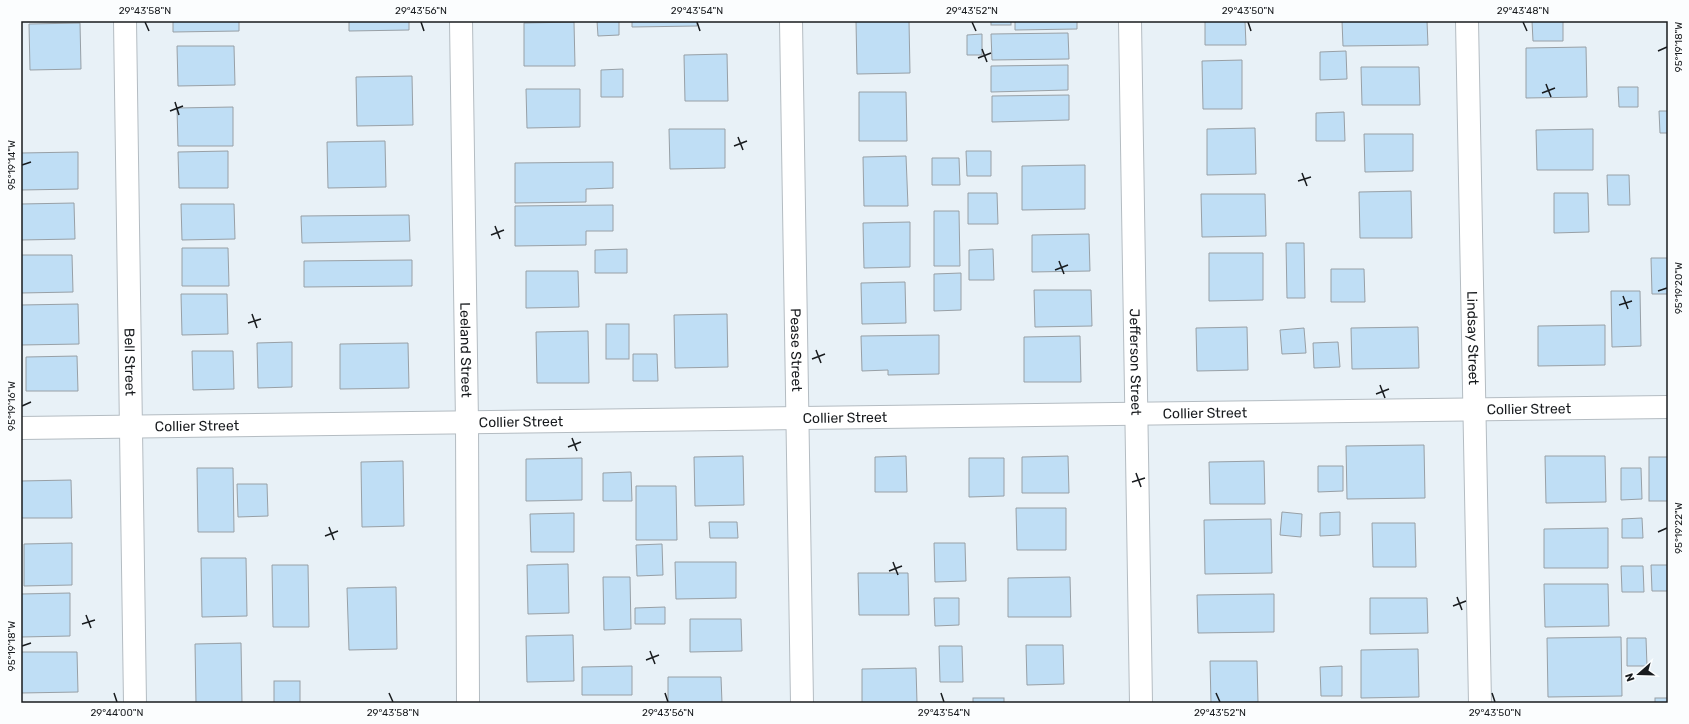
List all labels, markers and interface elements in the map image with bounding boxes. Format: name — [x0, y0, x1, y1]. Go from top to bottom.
text: 29°43'58"N — [119, 5, 171, 17]
text: 29°43'56"N — [395, 5, 447, 17]
text: 29°43'54"N — [671, 5, 723, 17]
text: 29°43'52"N — [946, 5, 998, 17]
text: 29°43'50"N — [1222, 5, 1274, 17]
text: 29°43'48"N — [1497, 5, 1549, 17]
text: 95°19'18"W — [1673, 22, 1685, 72]
text: 95°19'14"W — [6, 140, 18, 190]
text: 95°19'20"W — [1673, 262, 1685, 314]
street label: Lindsay Street — [1464, 291, 1482, 386]
street label: Leeland Street — [457, 302, 475, 398]
street label: Pease Street — [787, 308, 805, 392]
street label: Jefferson Street — [1126, 308, 1145, 416]
street label: Bell Street — [121, 328, 139, 397]
text: 95°19'16"W — [6, 381, 18, 431]
street label: Collier Street — [1487, 400, 1572, 418]
street label: Collier Street — [1163, 404, 1248, 422]
street label: Collier Street — [803, 408, 888, 427]
street label: Collier Street — [479, 413, 564, 431]
street label: Collier Street — [155, 417, 240, 435]
text: 95°19'22"W — [1673, 502, 1685, 554]
text: 95°19'18"W — [6, 621, 18, 671]
north arrow — [1619, 654, 1659, 694]
text: N — [1623, 671, 1638, 683]
text: 29°44'00"N — [90, 707, 144, 719]
text: 29°43'58"N — [367, 707, 419, 719]
text: 29°43'56"N — [642, 707, 694, 719]
text: 29°43'54"N — [918, 707, 970, 719]
text: 29°43'52"N — [1194, 707, 1246, 719]
text: 29°43'50"N — [1469, 707, 1521, 719]

